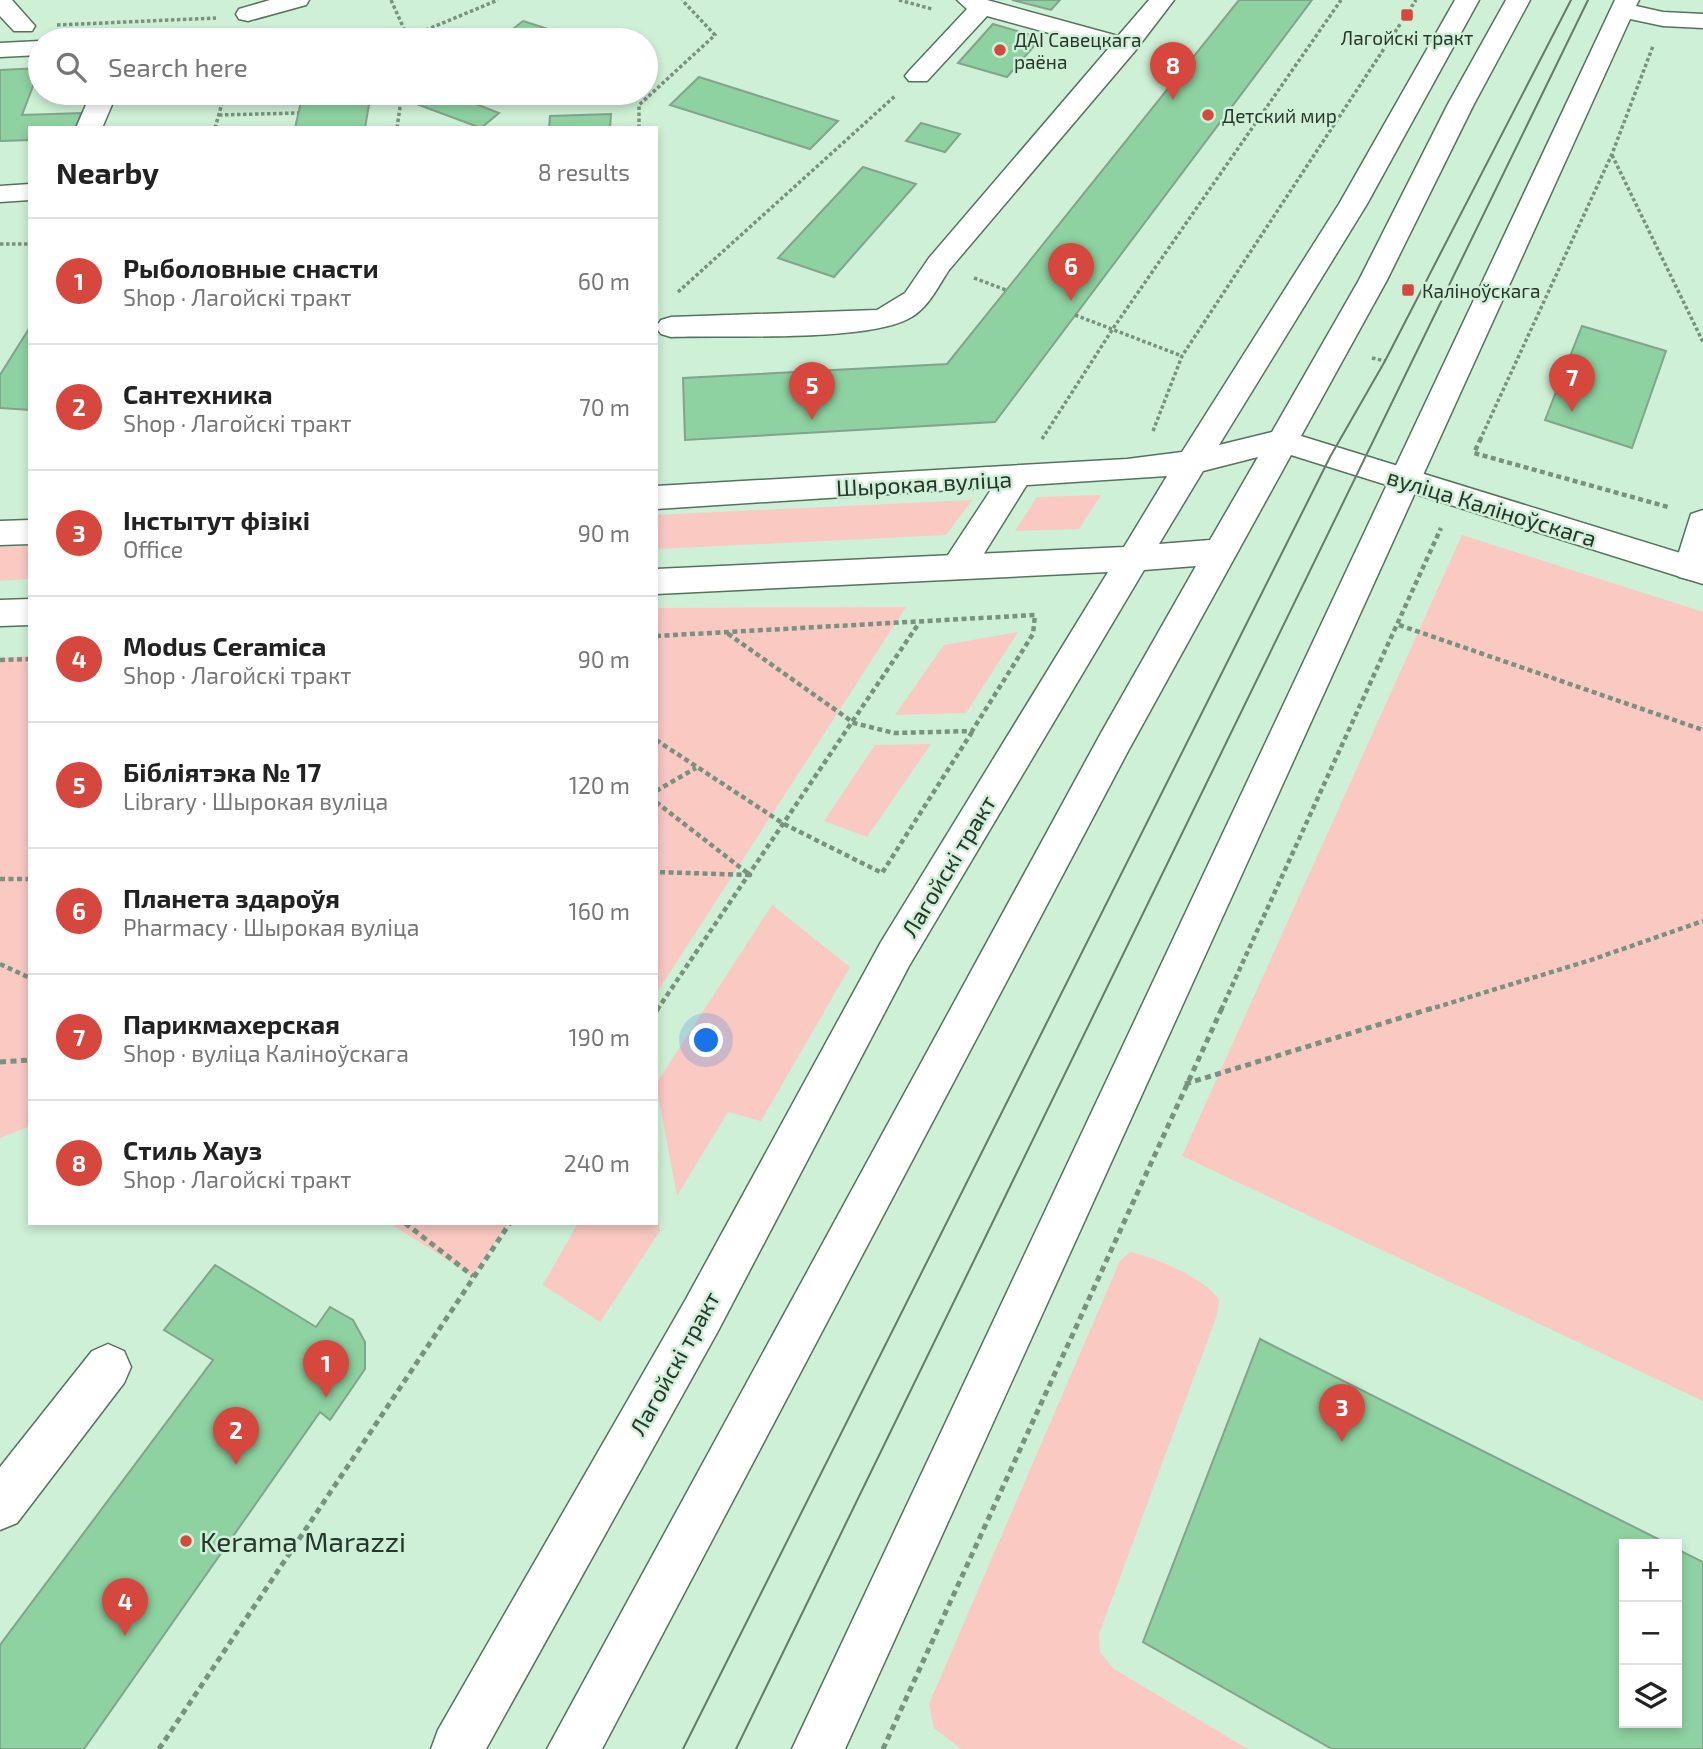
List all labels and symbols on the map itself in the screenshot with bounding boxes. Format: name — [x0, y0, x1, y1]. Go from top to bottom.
marker: Лагойскі тракт — [1399, 7, 1415, 23]
place label: Лагойскі тракт — [1341, 26, 1473, 49]
place label: ДАІ Савецкага раёна — [1014, 28, 1142, 73]
marker: ДАІ Савецкага раёна — [992, 42, 1008, 58]
pin: 8 — [1150, 42, 1196, 100]
place label: Детский мир — [1222, 104, 1337, 127]
marker: Детский мир — [1200, 107, 1216, 123]
pin: 6 — [1048, 243, 1094, 301]
place label: Каліноўскага — [1422, 279, 1540, 303]
marker: Каліноўскага — [1400, 282, 1416, 298]
pin: 7 — [1549, 354, 1595, 412]
pin: 5 — [789, 362, 835, 420]
street label: вуліца Каліноўскага — [1384, 462, 1600, 553]
street label: Шырокая вуліца — [835, 464, 1013, 503]
street label: Лагойскі тракт — [895, 790, 1001, 942]
your location — [689, 1023, 723, 1057]
street label: Лагойскі тракт — [623, 1286, 725, 1440]
pin: 1 — [303, 1340, 349, 1398]
pin: 3 — [1319, 1384, 1365, 1442]
pin: 2 — [213, 1407, 259, 1465]
place label: Kerama Marazzi — [200, 1524, 406, 1558]
marker: Kerama Marazzi — [178, 1533, 194, 1549]
pin: 4 — [102, 1578, 148, 1636]

